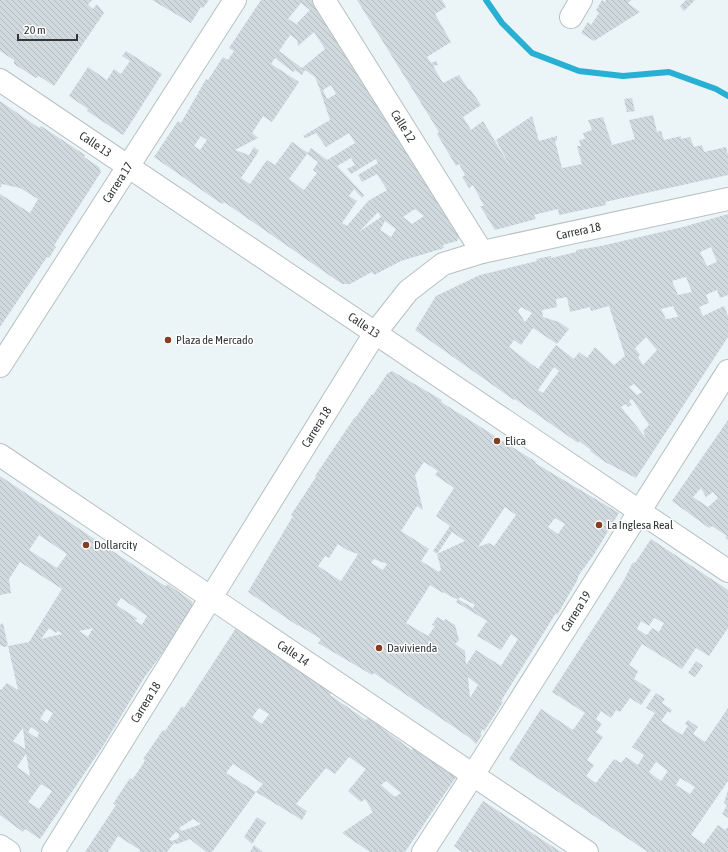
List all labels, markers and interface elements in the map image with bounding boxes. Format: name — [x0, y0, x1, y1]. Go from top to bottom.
scale bar — [18, 16, 77, 42]
text: 20 m — [24, 23, 46, 37]
street label: Calle 12 — [388, 107, 419, 145]
street label: Calle 13 — [77, 129, 114, 160]
street label: Carrera 17 — [100, 159, 136, 205]
street label: Carrera 18 — [555, 219, 603, 243]
street label: Calle 13 — [345, 310, 383, 341]
place label: Plaza de Mercado — [176, 333, 254, 347]
marker: Plaza de Mercado — [163, 335, 173, 345]
street label: Carrera 18 — [299, 404, 335, 450]
place label: Elica — [505, 434, 526, 448]
marker: Elica — [492, 436, 502, 446]
place label: La Inglesa Real — [607, 518, 674, 532]
marker: La Inglesa Real — [594, 520, 604, 530]
place label: Dollarcity — [94, 538, 137, 552]
marker: Dollarcity — [81, 540, 91, 550]
street label: Carrera 19 — [558, 588, 594, 635]
street label: Calle 14 — [275, 638, 312, 669]
place label: Davivienda — [387, 641, 437, 655]
marker: Davivienda — [374, 643, 384, 653]
street label: Carrera 18 — [128, 679, 164, 725]

